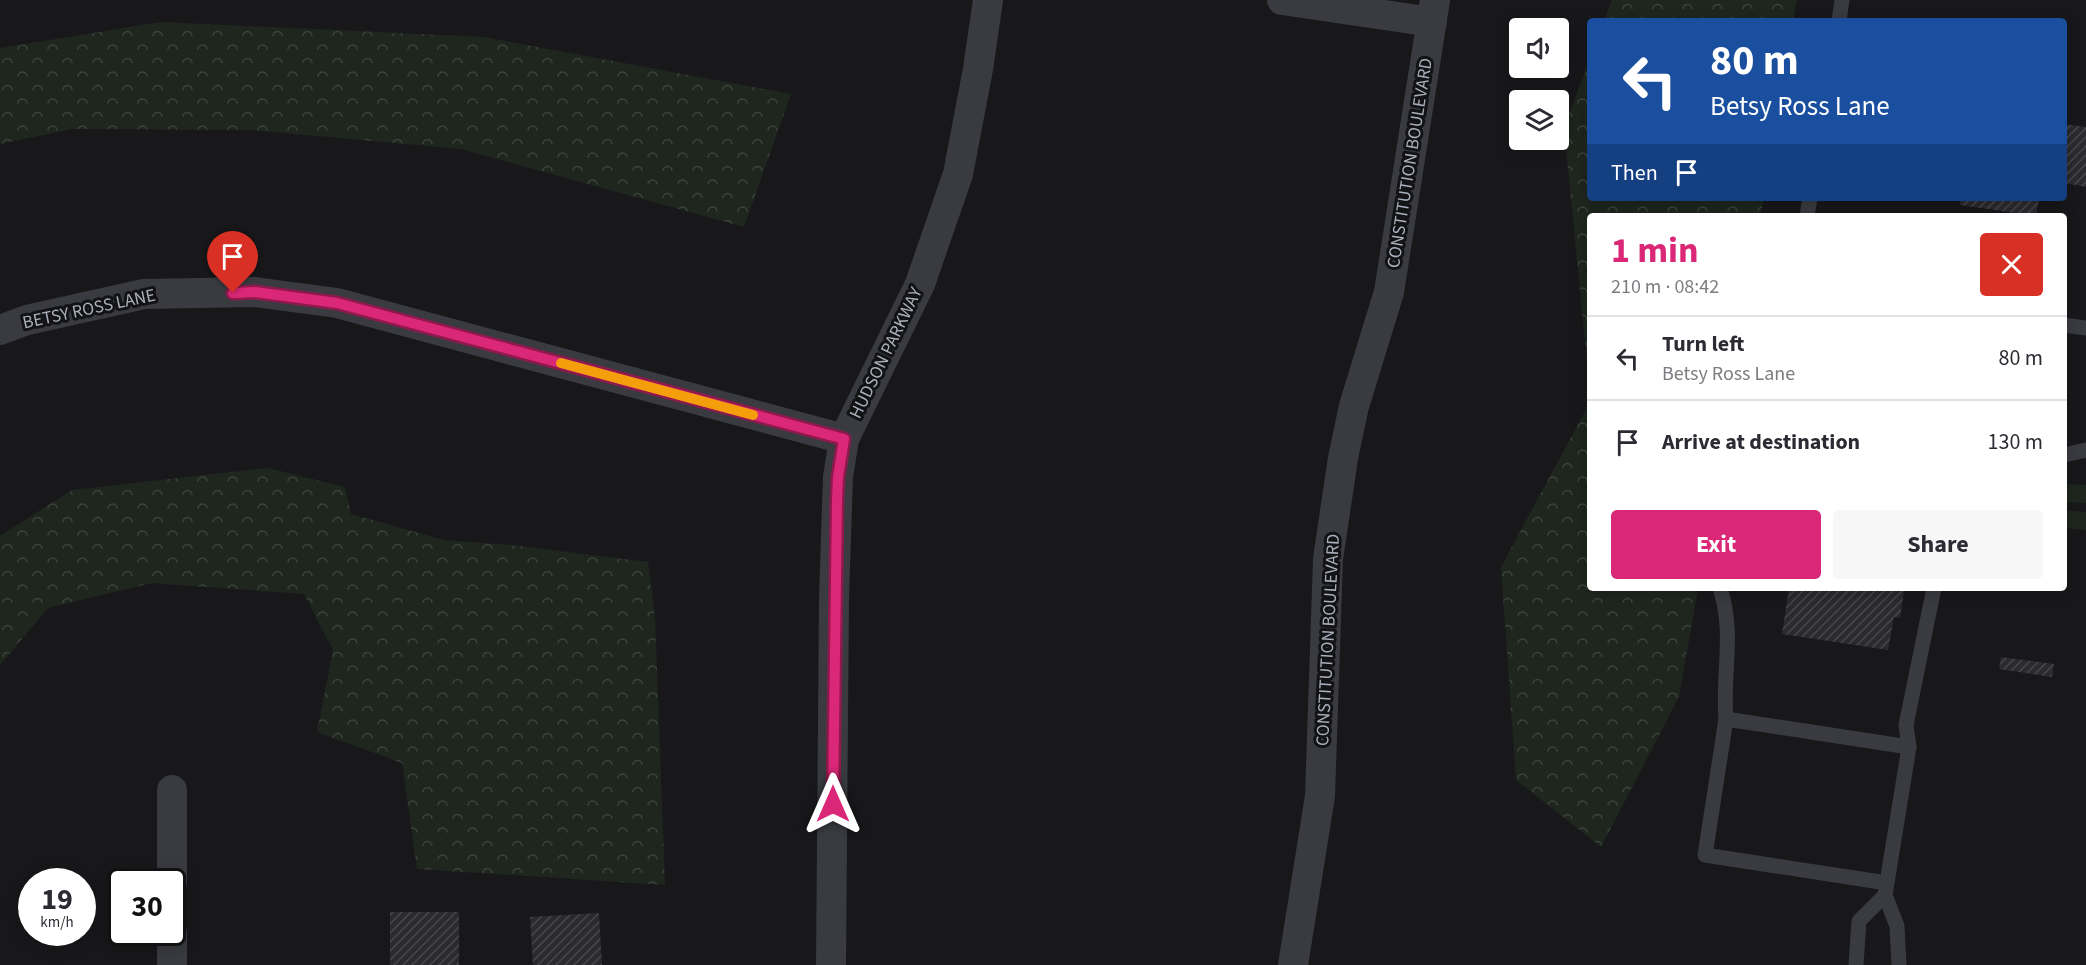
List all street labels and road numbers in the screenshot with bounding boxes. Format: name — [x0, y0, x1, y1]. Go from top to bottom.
street label: CONSTITUTION BOULEVARD — [1381, 56, 1439, 270]
street label: BETSY ROSS LANE — [20, 283, 158, 335]
street label: HUDSON PARKWAY — [843, 283, 929, 423]
street label: CONSTITUTION BOULEVARD — [1310, 533, 1346, 747]

